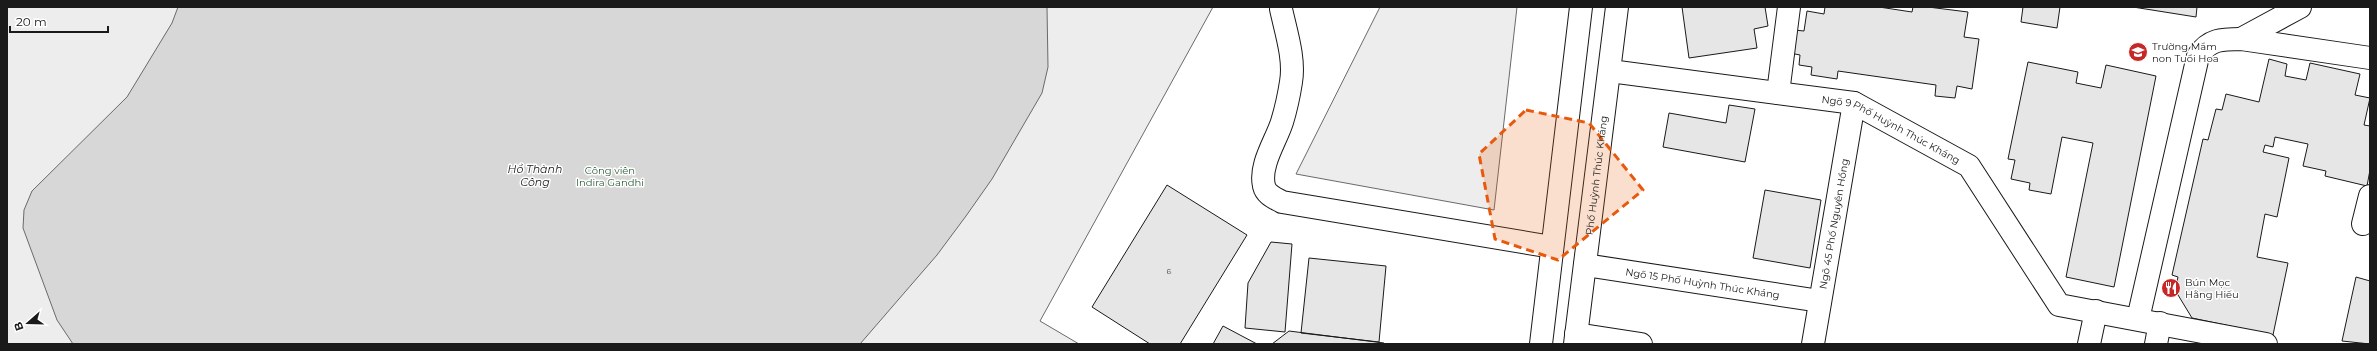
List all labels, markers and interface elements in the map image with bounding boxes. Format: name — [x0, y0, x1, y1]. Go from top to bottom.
scale bar — [10, 8, 108, 34]
text: 20 m — [16, 14, 47, 29]
place label: Trường Mầm non Tuổi Hoa — [2152, 40, 2219, 65]
school or university icon: Trường Mầm non Tuổi Hoa — [2127, 41, 2149, 63]
street label: Ngõ 9 Phố Huỳnh Thúc Kháng — [1821, 93, 1962, 167]
street label: Phố Huỳnh Thúc Kháng — [1583, 115, 1610, 236]
street label: Ngõ 45 Phố Nguyên Hồng — [1816, 158, 1851, 290]
water label: Hồ Thành Công — [508, 162, 562, 189]
park label: Công viên Indira Gandhi — [576, 164, 644, 189]
street label: Ngõ 15 Phố Huỳnh Thúc Kháng — [1624, 265, 1781, 302]
house number: 6 — [1167, 266, 1172, 276]
place label: Bún Mọc Hằng Hiếu — [2185, 276, 2239, 301]
restaurant icon: Bún Mọc Hằng Hiếu — [2160, 277, 2182, 299]
north arrow — [8, 303, 48, 343]
text: B — [11, 320, 27, 333]

